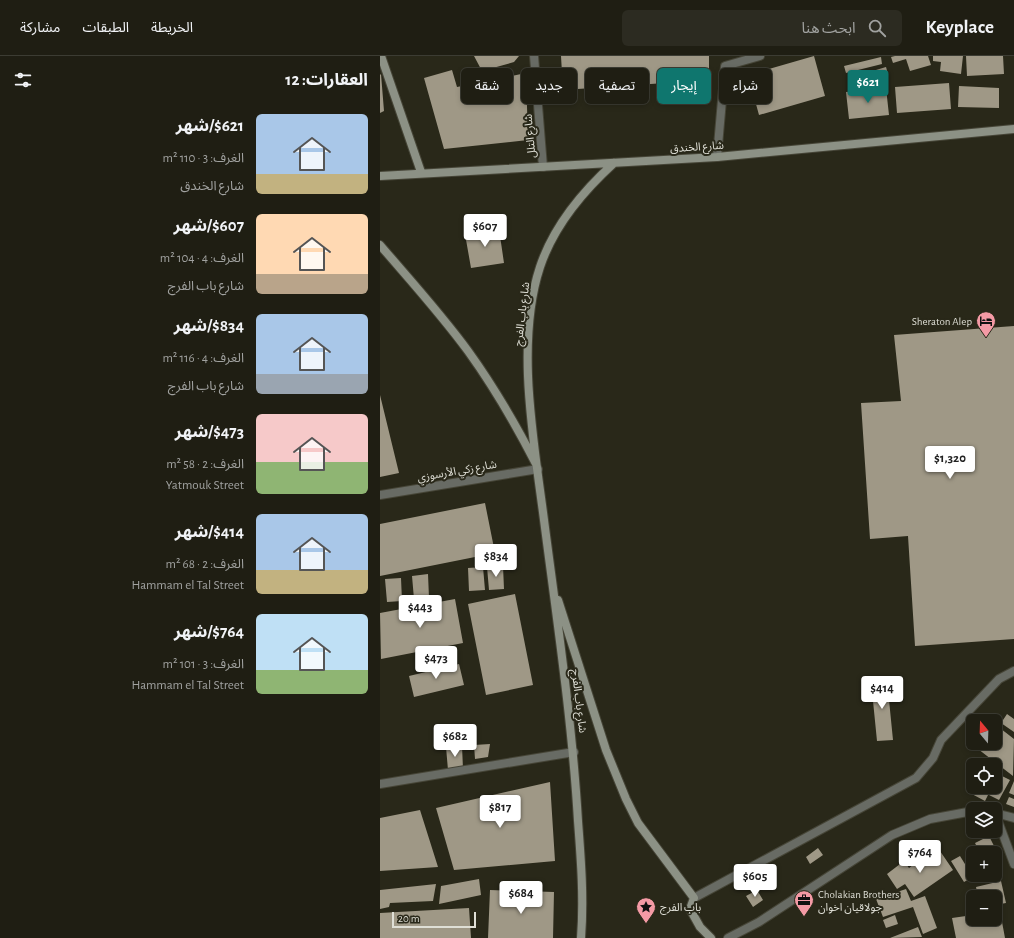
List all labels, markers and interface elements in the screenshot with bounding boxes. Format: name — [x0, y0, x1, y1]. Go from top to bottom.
search box — [622, 10, 902, 46]
icon: search — [866, 17, 888, 39]
text: Keyplace — [926, 18, 994, 37]
text: مشاركة — [20, 21, 60, 35]
text: الطبقات — [82, 21, 129, 35]
text: الخريطة — [151, 21, 193, 35]
text: ابحث هنا — [801, 21, 856, 36]
chip: شقة — [461, 68, 513, 104]
chip: جديد — [521, 68, 577, 104]
chip: تصفية — [585, 68, 649, 104]
chip: إيجار — [657, 68, 711, 104]
chip: شراء — [719, 68, 772, 104]
icon: filters — [12, 69, 34, 91]
pin: $621 — [844, 70, 892, 104]
text: العقارات: 12 — [285, 71, 368, 88]
text: $621 — [857, 76, 879, 89]
street label: شارع التلل — [523, 113, 539, 158]
text: $621/شهر — [176, 117, 244, 134]
icon: home — [288, 130, 336, 178]
street label: شارع الخندق — [670, 140, 725, 156]
text: الغرف: 3 · 110 m² — [163, 152, 244, 165]
text: شارع الخندق — [180, 180, 244, 193]
pin: $607 — [461, 214, 509, 248]
text: $607/شهر — [174, 217, 244, 234]
text: $607 — [473, 220, 497, 233]
icon: home — [288, 230, 336, 278]
text: الغرف: 4 · 104 m² — [160, 252, 244, 265]
text: شارع باب الفرج — [168, 280, 244, 293]
street label: شارع باب الفرج — [513, 281, 533, 347]
hotel icon: Sheraton Alep — [975, 310, 997, 338]
place label: Sheraton Alep — [912, 316, 972, 327]
text: $834/شهر — [174, 317, 244, 334]
icon: home — [288, 330, 336, 378]
text: الغرف: 4 · 116 m² — [162, 352, 244, 365]
text: شارع باب الفرج — [168, 380, 244, 393]
text: $473/شهر — [175, 423, 244, 440]
icon: home — [288, 430, 336, 478]
pin: $1,320 — [917, 446, 983, 480]
text: $1,320 — [934, 452, 966, 465]
text: الغرف: 2 · 58 m² — [166, 458, 244, 471]
street label: شارع زكي الأرسوزي — [416, 458, 498, 487]
text: Yatmouk Street — [166, 479, 244, 492]
text: $414/شهر — [175, 523, 244, 540]
icon: home — [288, 530, 336, 578]
pin: $834 — [472, 544, 520, 578]
text: $834 — [484, 550, 508, 563]
text: الغرف: 2 · 68 m² — [166, 558, 244, 571]
text: Hammam el Tal Street — [132, 579, 244, 592]
pin: $443 — [396, 595, 444, 629]
text: $443 — [408, 601, 432, 614]
text: $764/شهر — [174, 623, 244, 640]
icon: home — [288, 630, 336, 678]
pin: $473 — [412, 646, 460, 680]
text: $473 — [424, 652, 448, 665]
text: الغرف: 3 · 101 m² — [163, 658, 244, 671]
street label: شارع باب الفرج — [568, 668, 588, 734]
pin: $414 — [858, 676, 906, 710]
text: Hammam el Tal Street — [132, 679, 244, 692]
text: $414 — [870, 682, 894, 695]
north arrow — [966, 714, 1002, 750]
map controls — [966, 714, 1002, 926]
pin: $682 — [431, 724, 479, 758]
text: $682 — [443, 730, 467, 743]
button: locate — [966, 758, 1002, 794]
pin: $817 — [476, 795, 524, 829]
text: $817 — [489, 801, 511, 814]
button: layers — [966, 802, 1002, 838]
pin: $764 — [896, 840, 944, 874]
text: $764 — [908, 846, 932, 859]
button: + — [966, 846, 1002, 882]
pin: $605 — [731, 864, 779, 898]
text: $605 — [743, 870, 767, 883]
pin: $684 — [497, 881, 545, 915]
text: $684 — [508, 887, 534, 900]
office icon: Cholakian Brothers جولاقيان اخوان — [793, 889, 815, 917]
place label: Cholakian Brothers جولاقيان اخوان — [818, 889, 899, 914]
button: − — [966, 890, 1002, 926]
place icon: باب الفرج — [635, 896, 657, 924]
place label: باب الفرج — [660, 902, 701, 915]
scale bar — [392, 910, 476, 929]
text: 20 m — [398, 913, 419, 924]

